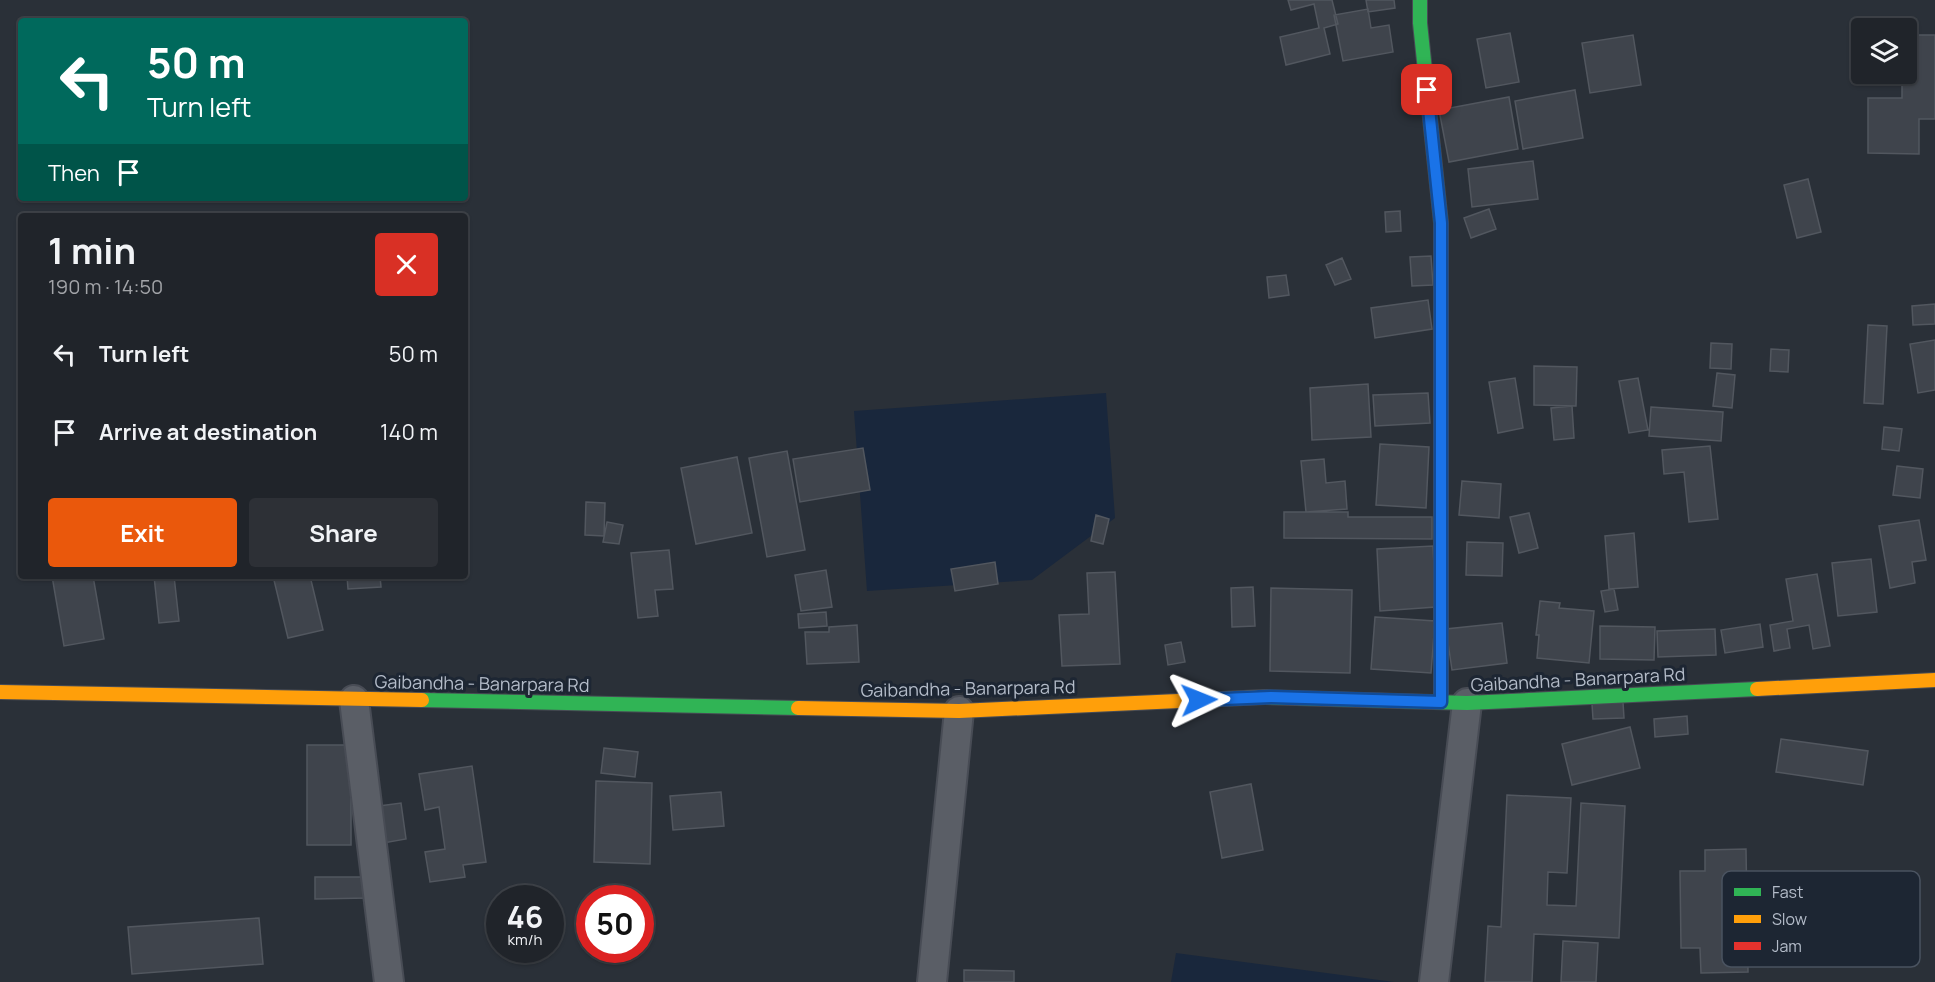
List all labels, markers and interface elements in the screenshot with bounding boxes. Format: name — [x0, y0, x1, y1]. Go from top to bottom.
map controls — [1851, 18, 1917, 84]
button: layers — [1851, 18, 1917, 84]
text: 50 m — [147, 33, 245, 91]
icon: left — [48, 42, 126, 120]
pin — [1401, 64, 1452, 115]
icon: arrive — [1410, 73, 1443, 106]
text: Turn left — [147, 88, 251, 125]
icon: arrive — [112, 156, 145, 189]
text: Then — [48, 158, 100, 188]
text: 1 min — [48, 226, 136, 275]
button: close — [375, 233, 438, 296]
text: 190 m · 14:50 — [48, 273, 163, 300]
icon: left — [48, 338, 81, 371]
text: Turn left — [99, 339, 189, 369]
text: 50 m — [389, 339, 438, 369]
icon: arrive — [48, 416, 81, 449]
text: Arrive at destination — [99, 417, 317, 447]
text: 140 m — [380, 417, 438, 447]
button: Exit — [48, 498, 237, 567]
button: Share — [249, 498, 438, 567]
street label: Gaibandha - Banarpara Rd — [1470, 661, 1686, 697]
position arrow — [1167, 668, 1231, 732]
street label: Gaibandha - Banarpara Rd — [374, 669, 590, 697]
street label: Gaibandha - Banarpara Rd — [860, 674, 1076, 702]
legend — [1722, 871, 1920, 967]
text: Fast — [1772, 881, 1803, 903]
speed limit sign: 50 — [576, 885, 654, 963]
text: 46 — [507, 896, 543, 937]
text: Slow — [1772, 908, 1807, 930]
text: km/h — [508, 929, 542, 950]
text: Jam — [1772, 935, 1802, 957]

